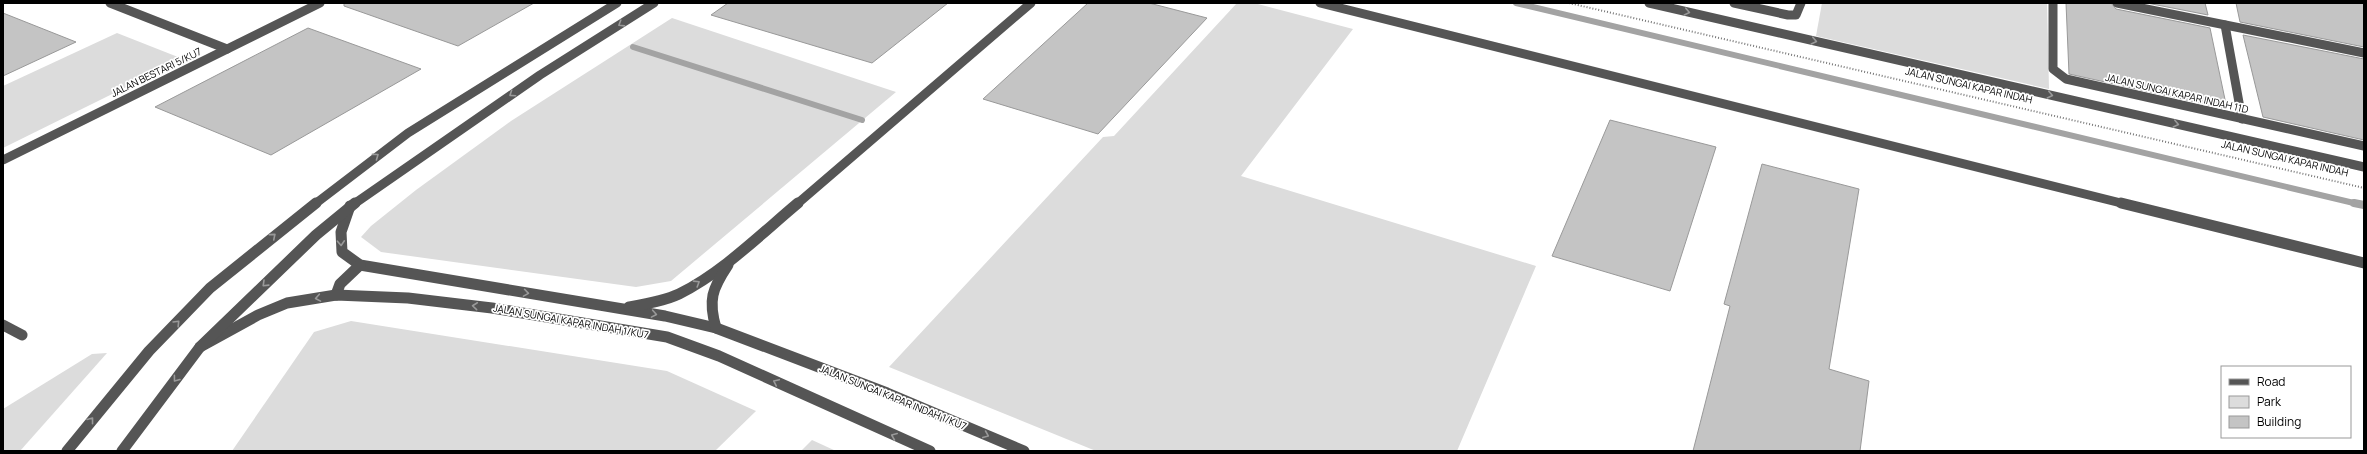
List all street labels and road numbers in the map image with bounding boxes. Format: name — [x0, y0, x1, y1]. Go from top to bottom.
street label: JALAN BESTARI 5/KU7 — [108, 44, 204, 100]
street label: JALAN SUNGAI KAPAR INDAH — [1904, 64, 2034, 106]
street label: JALAN SUNGAI KAPAR INDAH 11D — [2104, 70, 2250, 116]
street label: JALAN SUNGAI KAPAR INDAH — [2220, 137, 2350, 179]
street label: JALAN SUNGAI KAPAR INDAH 1/KU7 — [492, 300, 650, 342]
street label: JALAN SUNGAI KAPAR INDAH 1/KU7 — [817, 361, 969, 433]

